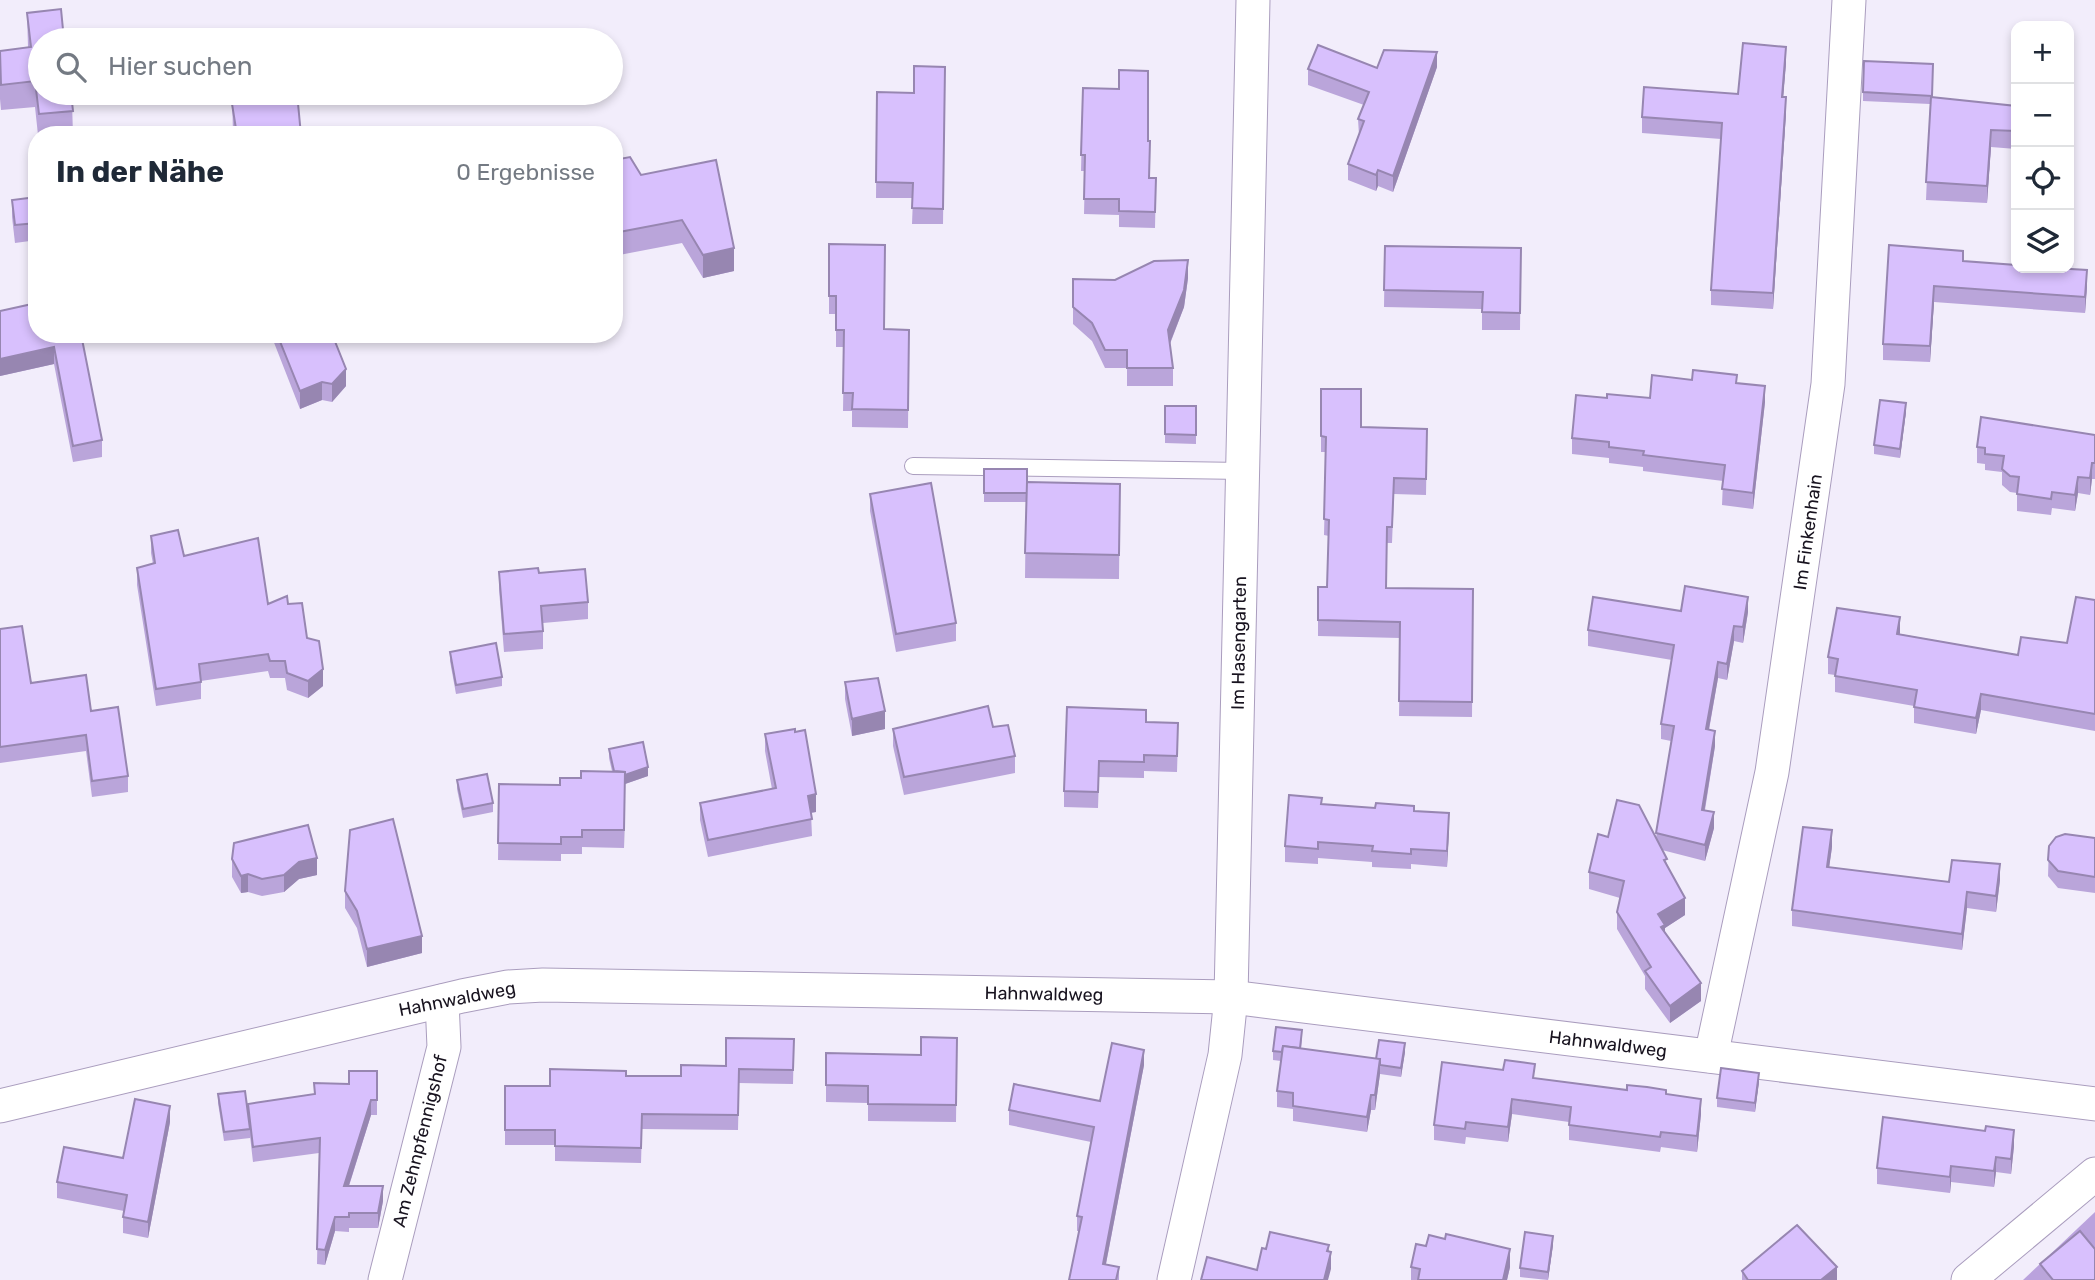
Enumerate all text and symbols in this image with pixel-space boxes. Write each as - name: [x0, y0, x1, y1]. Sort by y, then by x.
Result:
- map controls: [2011, 21, 2074, 273]
- button: +: [2011, 21, 2074, 84]
- search box: [28, 28, 623, 105]
- icon: search: [52, 48, 90, 86]
- text: Hier suchen: [108, 51, 253, 82]
- button: −: [2011, 84, 2074, 147]
- button: locate: [2011, 147, 2074, 210]
- text: In der Nähe: [56, 154, 224, 190]
- text: 0 Ergebnisse: [456, 158, 595, 186]
- button: layers: [2011, 210, 2074, 273]
- street label: Im Finkenhain: [1789, 472, 1827, 592]
- street label: Im Hasengarten: [1227, 576, 1251, 710]
- street label: Hahnwaldweg: [397, 977, 517, 1021]
- street label: Hahnwaldweg: [984, 982, 1104, 1006]
- street label: Hahnwaldweg: [1548, 1026, 1668, 1062]
- street label: Am Zehnpfennigshof: [388, 1053, 452, 1229]

